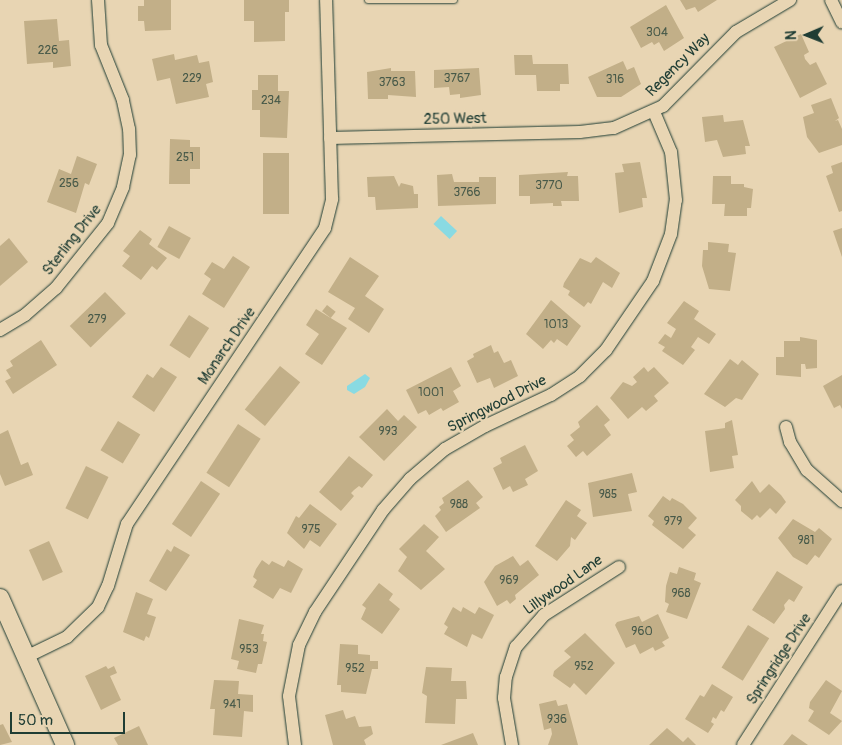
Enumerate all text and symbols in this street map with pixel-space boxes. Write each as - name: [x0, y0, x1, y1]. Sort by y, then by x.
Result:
- north arrow: [782, 10, 832, 60]
- house number: 304: [646, 26, 668, 40]
- street label: Regency Way: [642, 29, 714, 101]
- text: N: [783, 30, 800, 40]
- house number: 226: [38, 44, 58, 58]
- house number: 229: [182, 72, 202, 86]
- house number: 3767: [444, 72, 470, 86]
- house number: 316: [606, 73, 624, 87]
- house number: 3763: [379, 76, 405, 90]
- house number: 234: [261, 94, 281, 108]
- street label: 250 West: [423, 109, 487, 129]
- house number: 251: [176, 151, 194, 165]
- house number: 256: [59, 177, 79, 191]
- house number: 3770: [535, 179, 563, 193]
- house number: 3766: [453, 186, 481, 200]
- street label: Sterling Drive: [39, 201, 105, 279]
- street label: Monarch Drive: [195, 304, 259, 388]
- house number: 279: [87, 313, 107, 327]
- house number: 1013: [544, 318, 568, 332]
- street label: Springwood Drive: [445, 371, 549, 437]
- house number: 1001: [418, 386, 444, 400]
- house number: 993: [378, 425, 398, 439]
- house number: 985: [599, 488, 617, 502]
- house number: 988: [450, 498, 468, 512]
- house number: 979: [664, 515, 682, 529]
- house number: 975: [301, 523, 321, 537]
- house number: 981: [798, 534, 814, 548]
- street label: Lillywood Lane: [520, 551, 606, 619]
- house number: 969: [499, 574, 519, 588]
- house number: 968: [671, 587, 691, 601]
- street label: Springridge Drive: [743, 610, 815, 708]
- house number: 960: [631, 625, 653, 639]
- house number: 953: [239, 643, 259, 657]
- house number: 952: [574, 660, 594, 674]
- house number: 952: [345, 662, 365, 676]
- house number: 941: [223, 698, 241, 712]
- scale bar: [12, 702, 128, 734]
- text: 50 m: [18, 711, 53, 730]
- house number: 936: [547, 713, 567, 727]

